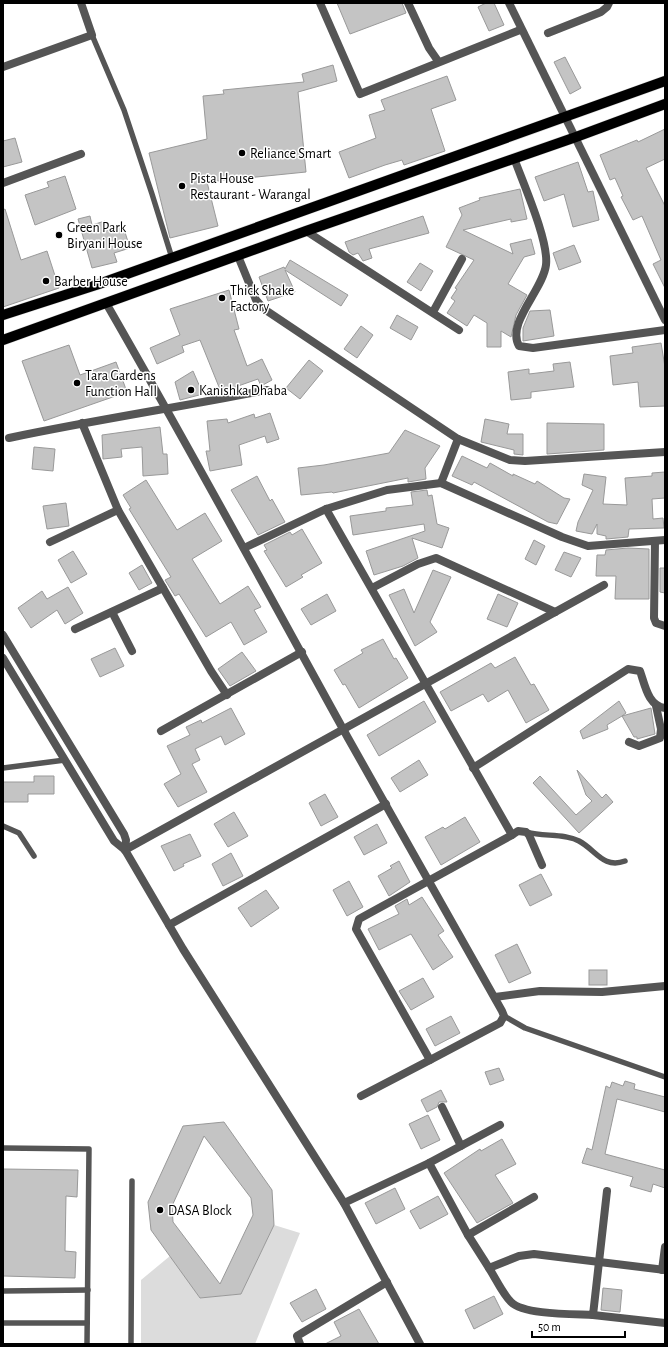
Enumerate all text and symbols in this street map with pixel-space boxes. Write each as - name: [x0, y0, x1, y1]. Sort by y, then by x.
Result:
- place label: Reliance Smart: [250, 147, 332, 161]
- marker: Reliance Smart: [237, 148, 247, 158]
- place label: Pista House Restaurant - Warangal: [190, 172, 311, 202]
- marker: Pista House Restaurant - Warangal: [177, 181, 187, 191]
- place label: Green Park Biryani House: [67, 221, 143, 251]
- marker: Green Park Biryani House: [54, 230, 64, 240]
- place label: Barber House: [54, 275, 128, 289]
- marker: Barber House: [41, 276, 51, 286]
- place label: Thick Shake Factory: [230, 284, 294, 314]
- marker: Thick Shake Factory: [217, 293, 227, 303]
- place label: Tara Gardens Function Hall: [85, 369, 157, 399]
- marker: Tara Gardens Function Hall: [72, 378, 82, 388]
- place label: Kanishka Dhaba: [199, 384, 288, 398]
- marker: Kanishka Dhaba: [186, 385, 196, 395]
- place label: DASA Block: [168, 1204, 232, 1218]
- marker: DASA Block: [155, 1205, 165, 1215]
- scale bar: [532, 1313, 625, 1339]
- text: 50 m: [538, 1321, 561, 1333]

